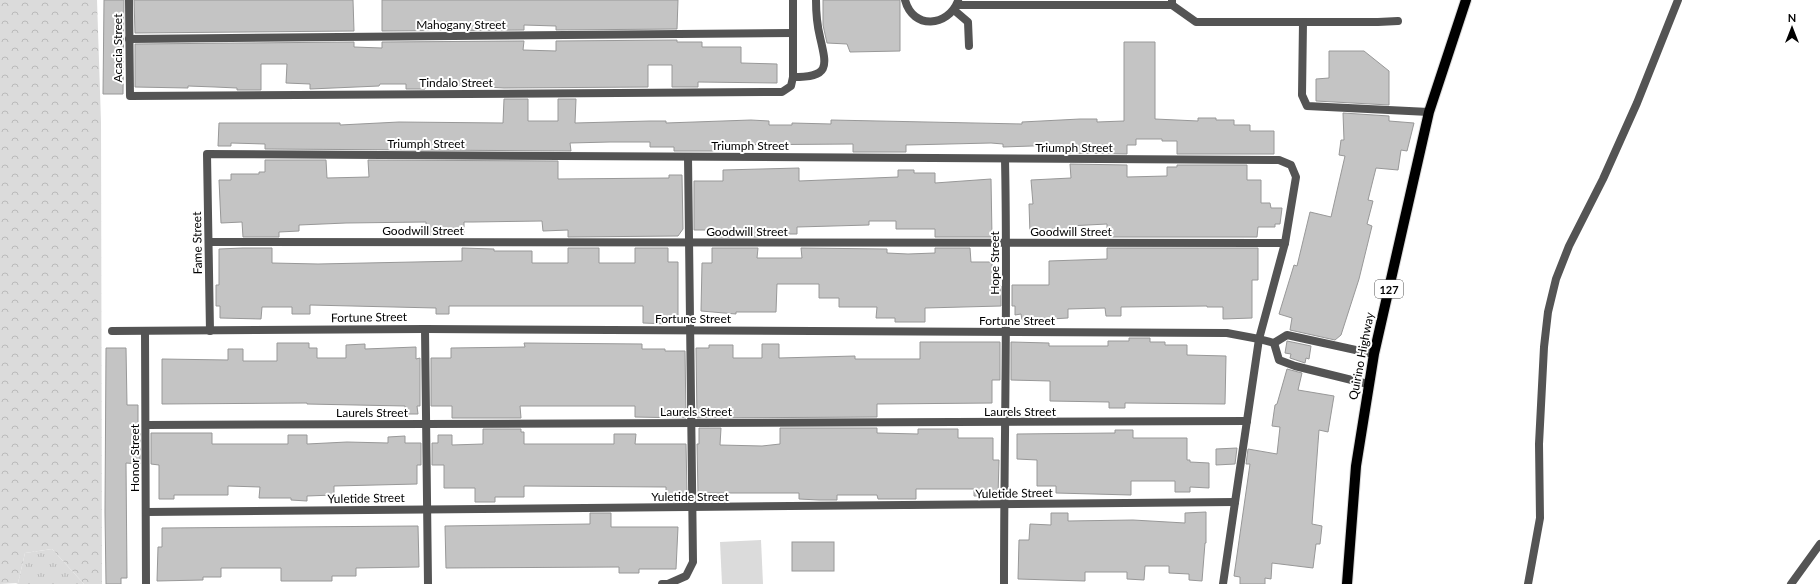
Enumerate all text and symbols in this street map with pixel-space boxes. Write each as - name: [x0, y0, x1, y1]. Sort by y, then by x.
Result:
- north arrow: [1772, 8, 1812, 48]
- text: N: [1788, 11, 1796, 24]
- street label: Acacia Street: [110, 13, 125, 82]
- street label: Mahogany Street: [416, 17, 507, 32]
- street label: Tindalo Street: [419, 75, 493, 90]
- street label: Triumph Street: [387, 136, 466, 151]
- street label: Triumph Street: [711, 138, 790, 153]
- street label: Triumph Street: [1035, 140, 1114, 155]
- street label: Fame Street: [189, 211, 205, 275]
- street label: Goodwill Street: [382, 223, 465, 238]
- street label: Goodwill Street: [706, 224, 789, 239]
- street label: Goodwill Street: [1030, 224, 1113, 239]
- street label: Hope Street: [987, 231, 1002, 295]
- road number: 127: [1375, 280, 1403, 298]
- street label: Fortune Street: [331, 309, 408, 325]
- street label: Quirino Highway: [1345, 310, 1377, 401]
- street label: Fortune Street: [655, 311, 732, 326]
- street label: Fortune Street: [979, 313, 1056, 328]
- street label: Laurels Street: [660, 404, 733, 419]
- street label: Laurels Street: [984, 404, 1057, 419]
- street label: Laurels Street: [336, 405, 409, 420]
- street label: Honor Street: [127, 423, 142, 492]
- street label: Yuletide Street: [975, 485, 1054, 501]
- street label: Yuletide Street: [651, 489, 729, 504]
- street label: Yuletide Street: [327, 490, 406, 506]

